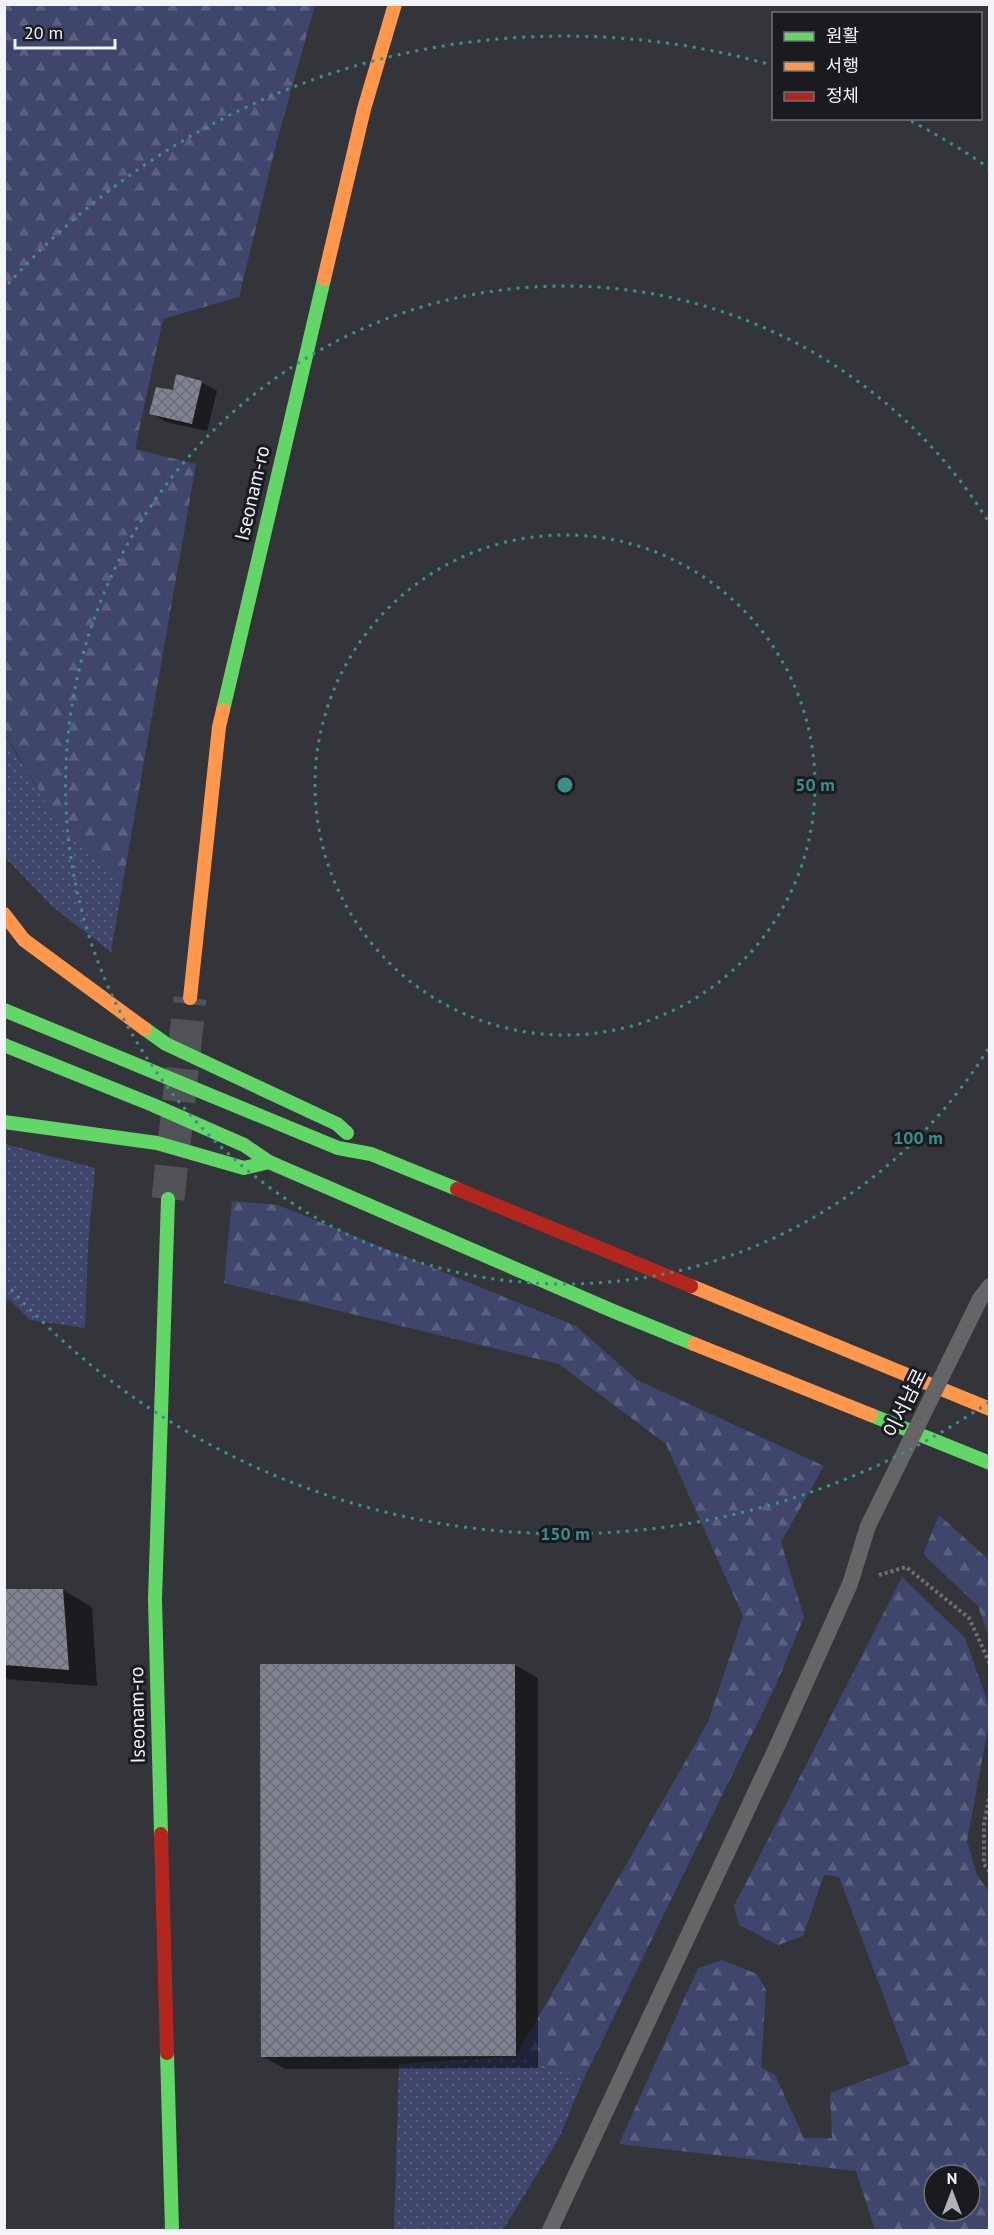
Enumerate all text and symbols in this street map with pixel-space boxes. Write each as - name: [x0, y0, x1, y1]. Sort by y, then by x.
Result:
- scale bar: [15, 12, 116, 50]
- legend: [772, 12, 982, 120]
- text: 20 m: [24, 21, 63, 44]
- text: 원활: [826, 24, 859, 47]
- text: 서행: [826, 54, 859, 77]
- text: 정체: [826, 84, 859, 107]
- street label: Iseonam-ro: [228, 443, 276, 543]
- text: 50 m: [795, 773, 835, 796]
- centre of rings: [555, 775, 575, 795]
- text: 100 m: [893, 1126, 943, 1149]
- street label: 이서남로: [877, 1364, 933, 1442]
- text: 150 m: [540, 1522, 590, 1545]
- street label: Iseonam-ro: [123, 1666, 151, 1764]
- north arrow: [922, 2163, 982, 2223]
- text: N: [947, 2168, 957, 2188]

